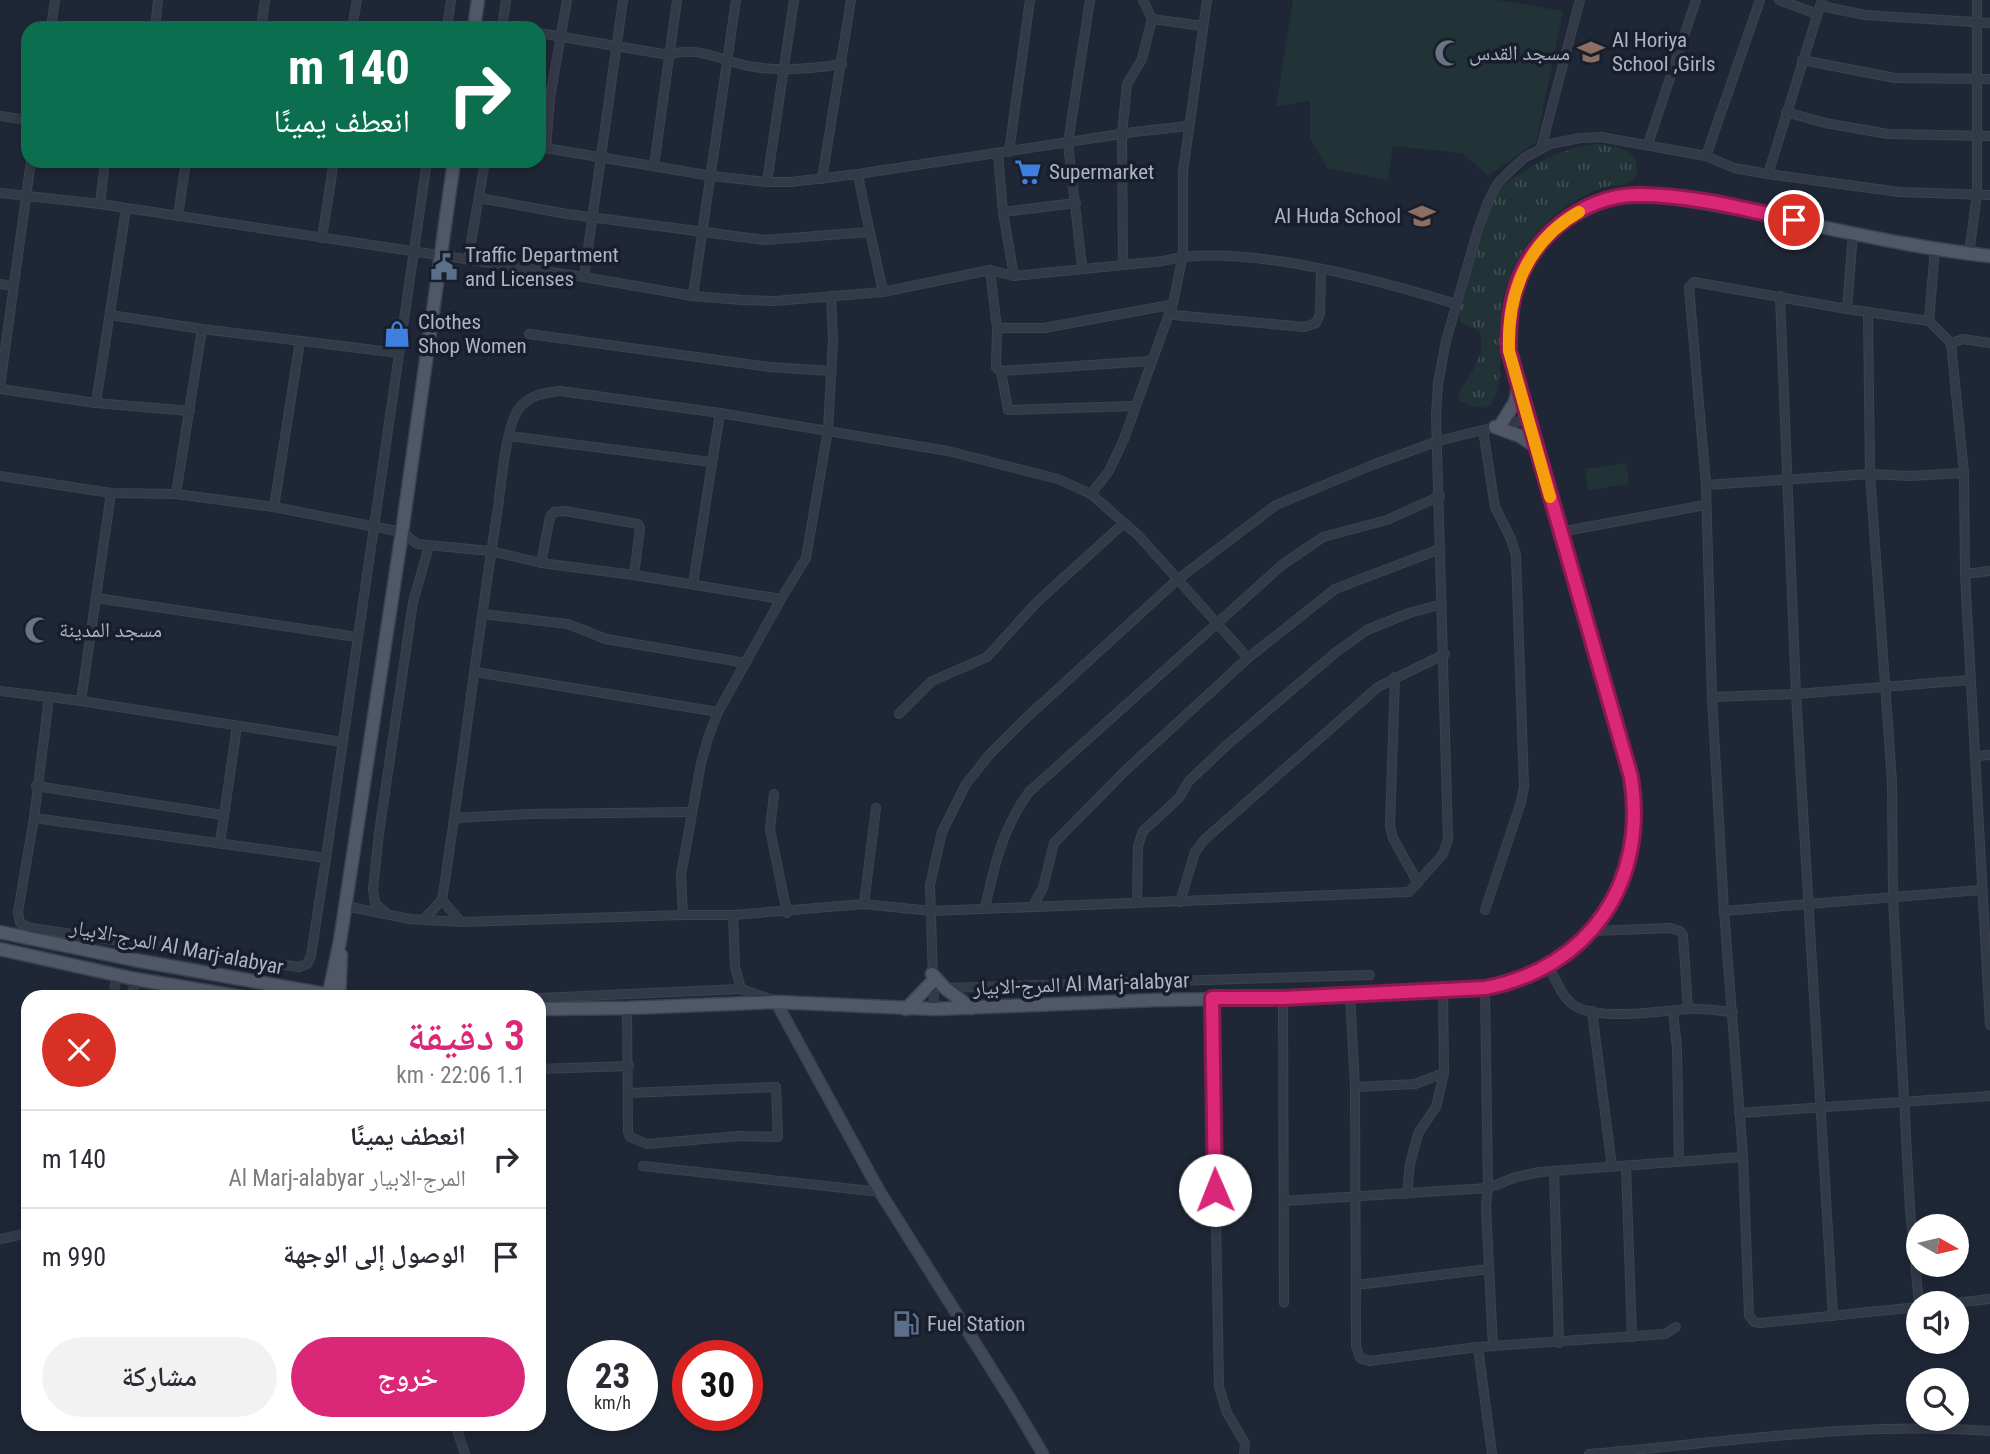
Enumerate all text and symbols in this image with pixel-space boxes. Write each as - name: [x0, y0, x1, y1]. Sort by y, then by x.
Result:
- place label: Al Horiya School ,Girls: [1612, 28, 1716, 76]
- school or university icon: Al Horiya School ,Girls: [1576, 37, 1606, 67]
- mosque icon: مسجد القدس: [1433, 38, 1463, 68]
- text: 140 m: [288, 39, 410, 96]
- place label: مسجد القدس: [1469, 41, 1570, 66]
- icon: right: [434, 49, 525, 140]
- text: انعطف يمينًا: [274, 102, 410, 140]
- supermarket icon: Supermarket: [1013, 157, 1043, 187]
- place label: Supermarket: [1049, 160, 1154, 184]
- pin: [1764, 190, 1824, 250]
- school or university icon: Al Huda School: [1407, 201, 1437, 231]
- icon: arrive: [1775, 201, 1813, 239]
- place label: Al Huda School: [1274, 204, 1401, 228]
- place label: Traffic Department and Licenses: [465, 243, 619, 291]
- public building icon: Traffic Department and Licenses: [429, 252, 459, 282]
- place label: Clothes Shop Women: [418, 310, 527, 358]
- shop icon: Clothes Shop Women: [382, 319, 412, 349]
- mosque icon: مسجد المدينة: [23, 615, 53, 645]
- place label: مسجد المدينة: [59, 618, 162, 642]
- street label: المرج-الابيار Al Marj-alabyar: [67, 914, 286, 980]
- street label: المرج-الابيار Al Marj-alabyar: [971, 968, 1190, 1001]
- text: 3 دقيقة: [407, 1011, 525, 1060]
- button: close: [42, 1013, 116, 1087]
- text: 1.1 km · 22:06: [396, 1062, 525, 1089]
- text: انعطف يمينًا: [350, 1121, 466, 1151]
- icon: right: [487, 1140, 525, 1178]
- text: 140 m: [42, 1144, 106, 1174]
- position arrow: [1178, 1153, 1252, 1227]
- text: المرج-الابيار Al Marj-alabyar: [229, 1165, 466, 1192]
- north arrow: [1906, 1214, 1969, 1278]
- map controls: [1906, 1214, 1969, 1431]
- icon: arrive: [487, 1238, 525, 1276]
- text: الوصول إلى الوجهة: [283, 1239, 466, 1269]
- text: 990 m: [42, 1242, 106, 1272]
- button: sound: [1906, 1291, 1969, 1354]
- fuel station icon: Fuel Station: [891, 1309, 921, 1339]
- place label: Fuel Station: [927, 1312, 1025, 1336]
- button: مشاركة: [42, 1337, 277, 1417]
- button: خروج: [291, 1337, 525, 1417]
- speed limit sign: 30: [672, 1340, 763, 1431]
- text: 23: [595, 1356, 630, 1397]
- button: search: [1906, 1368, 1969, 1431]
- text: km/h: [594, 1392, 631, 1413]

